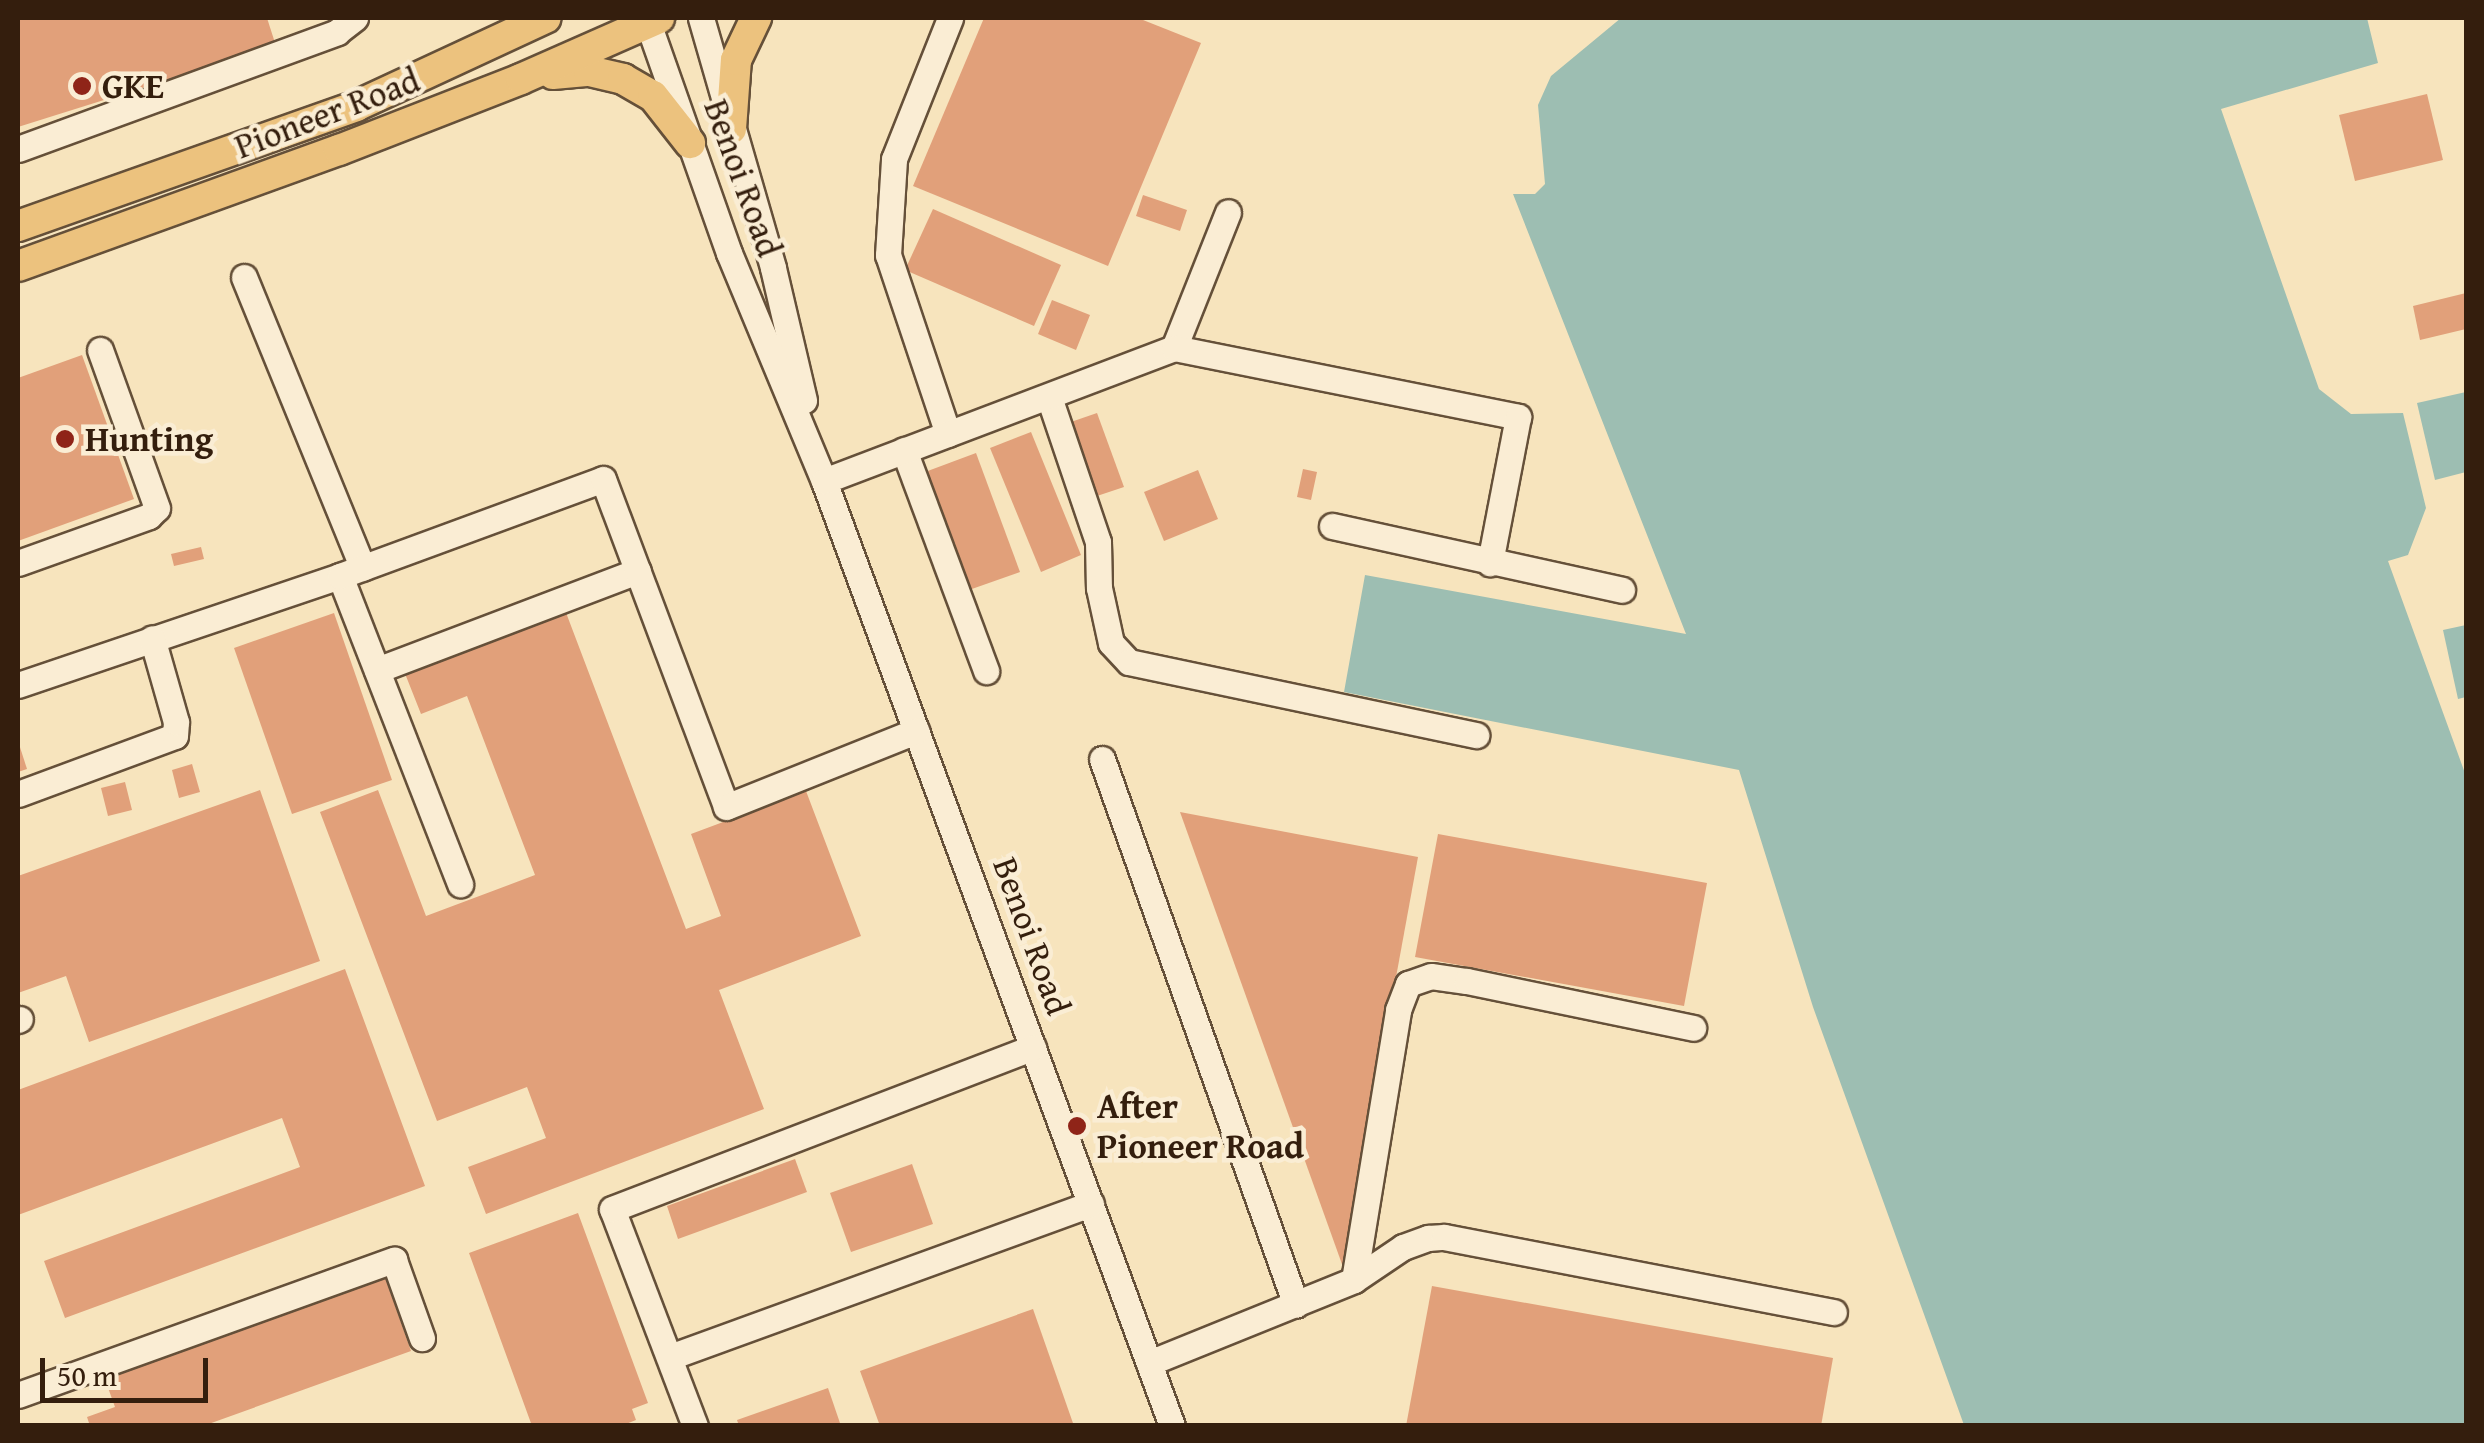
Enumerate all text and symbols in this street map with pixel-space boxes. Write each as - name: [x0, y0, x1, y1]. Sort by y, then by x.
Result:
- street label: Pioneer Road: [229, 59, 425, 167]
- place label: GKE: [102, 65, 164, 107]
- marker: GKE: [71, 75, 93, 97]
- street label: Benoi Road: [695, 94, 791, 262]
- place label: Hunting: [85, 418, 213, 460]
- marker: Hunting: [54, 428, 76, 450]
- street label: Benoi Road: [984, 852, 1080, 1020]
- place label: After Pioneer Road: [1097, 1085, 1304, 1167]
- marker: After Pioneer Road: [1066, 1115, 1088, 1137]
- scale bar: [45, 1338, 212, 1400]
- text: 50 m: [57, 1353, 117, 1397]

